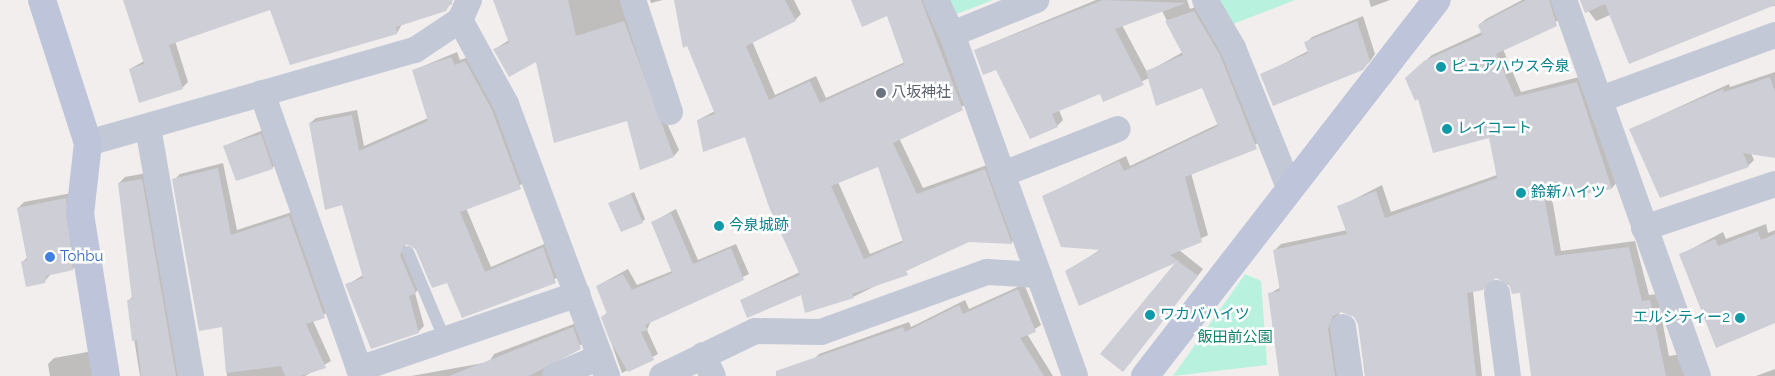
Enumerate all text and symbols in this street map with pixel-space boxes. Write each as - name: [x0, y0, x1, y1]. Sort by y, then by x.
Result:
- place label: ピュアハウス今泉: [1451, 58, 1571, 76]
- marker: ピュアハウス今泉: [1435, 61, 1447, 73]
- place label: 八坂神社: [891, 84, 951, 102]
- marker: 八坂神社: [875, 87, 887, 99]
- place label: レイコート: [1457, 120, 1532, 138]
- marker: レイコート: [1441, 123, 1453, 135]
- place label: 鈴新ハイツ: [1531, 184, 1606, 202]
- marker: 鈴新ハイツ: [1515, 187, 1527, 199]
- place label: 今泉城跡: [729, 217, 789, 235]
- marker: 今泉城跡: [713, 220, 725, 232]
- place label: Tohbu: [60, 248, 103, 266]
- marker: Tohbu: [44, 251, 56, 263]
- place label: ワカバハイツ: [1160, 306, 1250, 324]
- marker: ワカバハイツ: [1144, 309, 1156, 321]
- place label: エルシティー2: [1632, 309, 1730, 327]
- marker: エルシティー2: [1734, 312, 1746, 324]
- park label: 飯田前公園: [1198, 329, 1272, 347]

